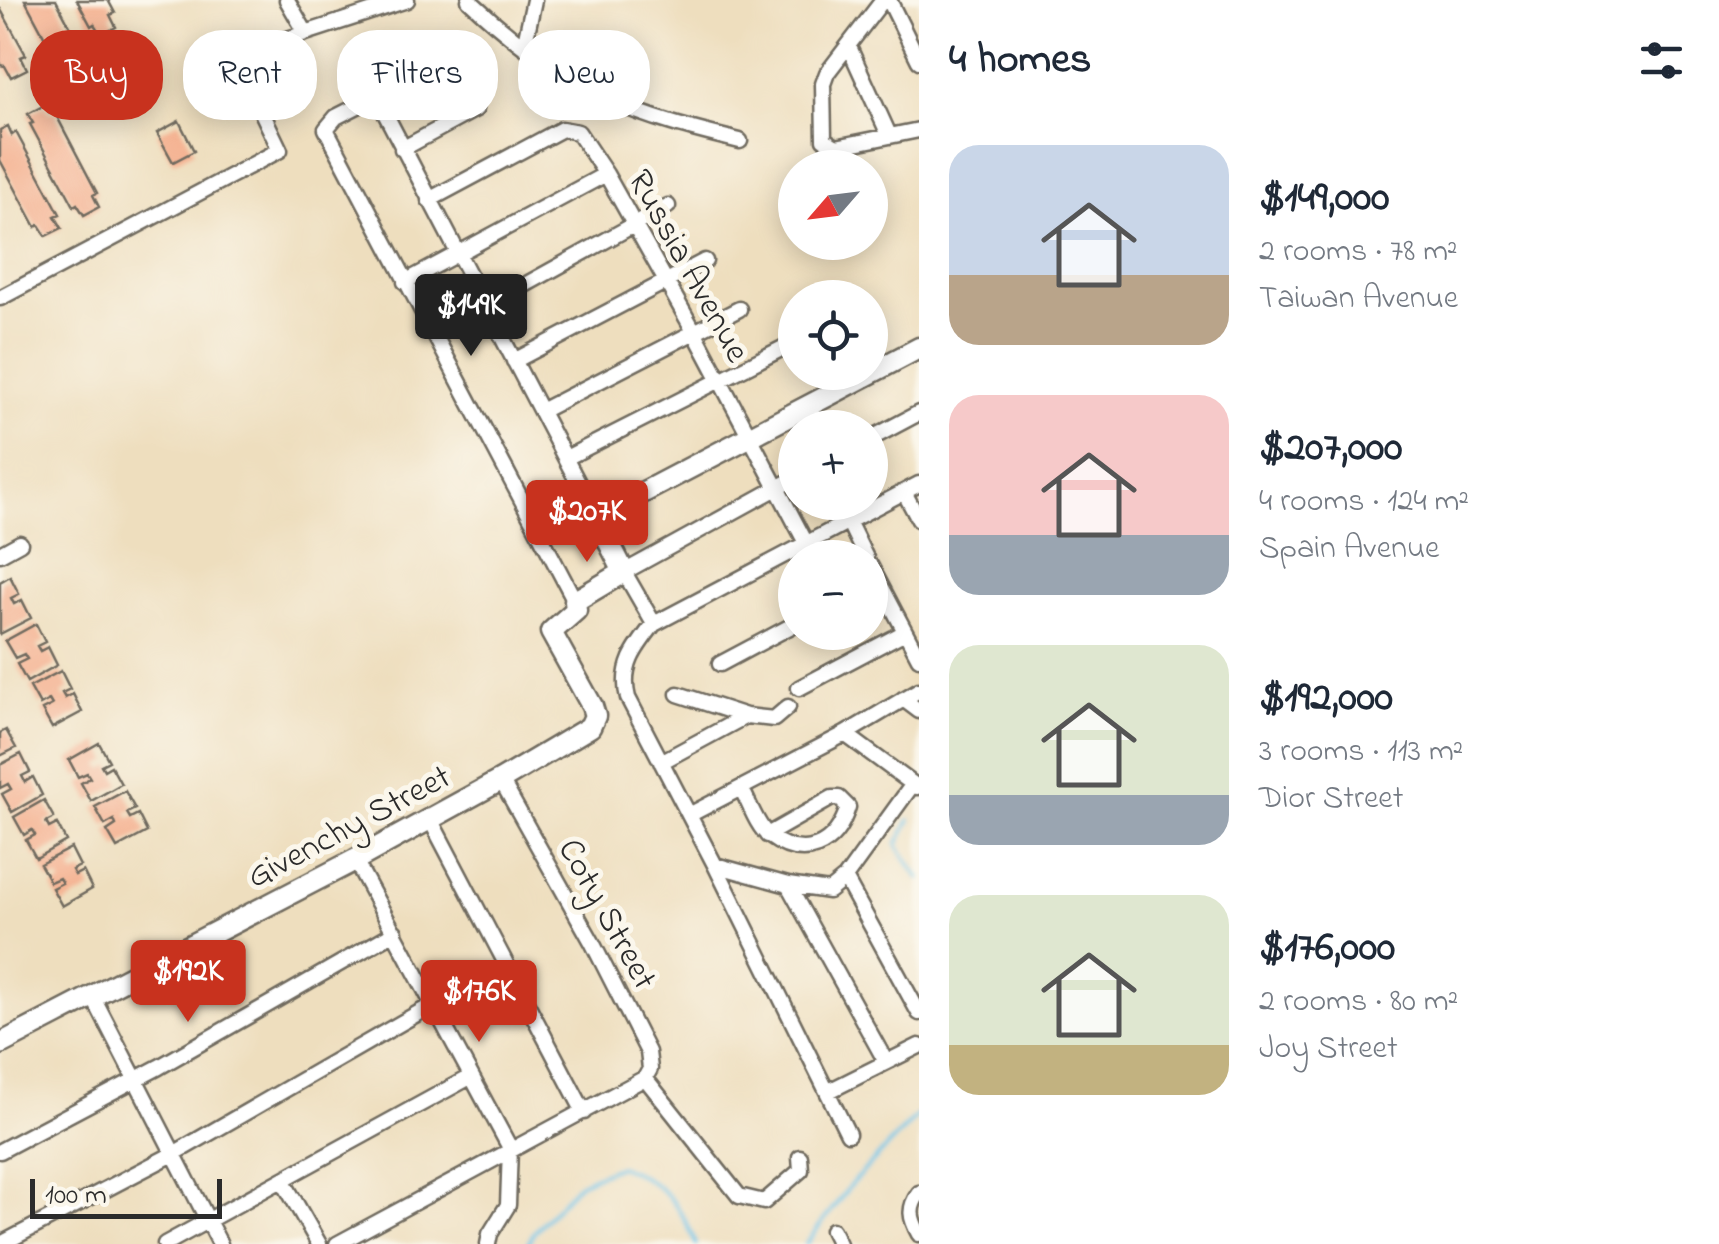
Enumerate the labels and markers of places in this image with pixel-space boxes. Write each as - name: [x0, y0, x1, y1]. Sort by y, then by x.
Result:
- pin: $149K: [401, 274, 541, 359]
- pin: $207K: [517, 480, 657, 565]
- pin: $192K: [118, 940, 258, 1025]
- pin: $176K: [409, 960, 549, 1045]

